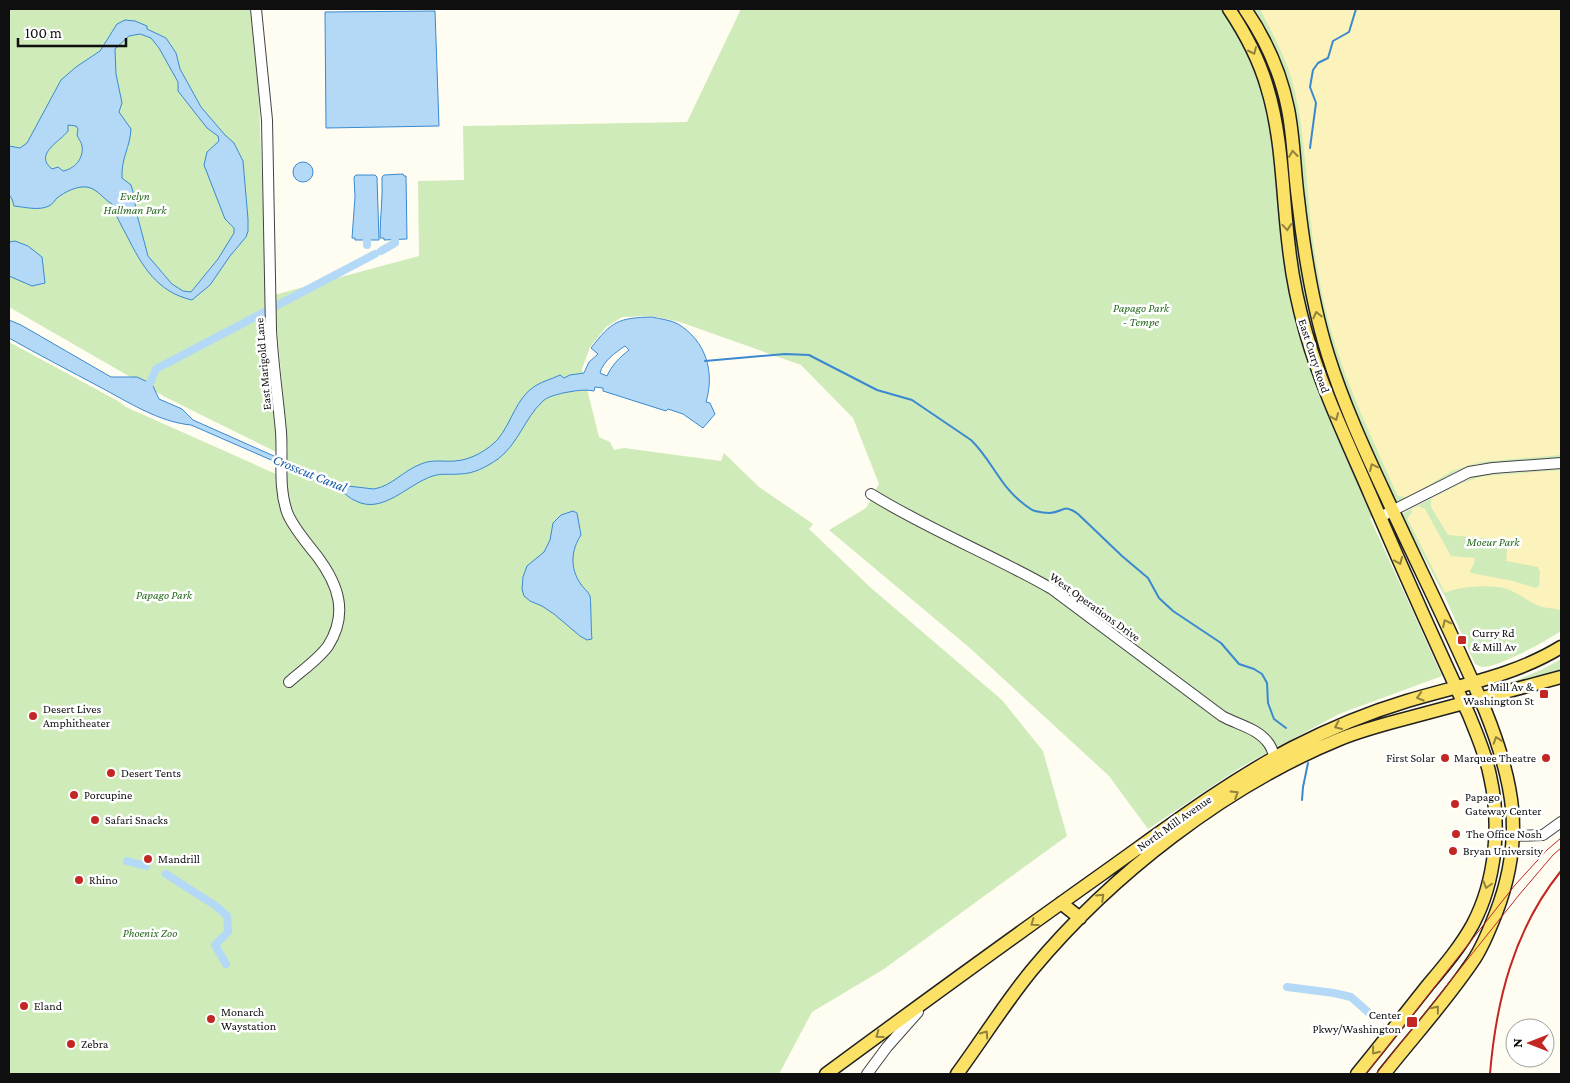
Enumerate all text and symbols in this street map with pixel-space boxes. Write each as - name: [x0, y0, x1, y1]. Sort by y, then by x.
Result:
- scale bar: [18, 15, 125, 47]
- text: 100 m: [25, 25, 62, 41]
- one-way arrow: [1246, 46, 1257, 55]
- one-way arrow: [1288, 150, 1299, 158]
- park label: Evelyn Hallman Park: [104, 189, 167, 217]
- one-way arrow: [1281, 223, 1292, 231]
- park label: Papago Park - Tempe: [1113, 301, 1170, 329]
- one-way arrow: [1312, 310, 1323, 319]
- street label: East Marigold Lane: [252, 317, 274, 411]
- street label: East Curry Road: [1295, 317, 1333, 395]
- one-way arrow: [1329, 412, 1340, 421]
- water label: Crosscut Canal: [271, 451, 350, 495]
- one-way arrow: [1368, 463, 1379, 472]
- park label: Moeur Park: [1466, 535, 1520, 549]
- one-way arrow: [1393, 556, 1404, 565]
- street label: West Operations Drive: [1047, 569, 1143, 645]
- park label: Papago Park: [136, 588, 193, 602]
- one-way arrow: [1441, 619, 1452, 628]
- place label: Curry Rd & Mill Av: [1472, 626, 1517, 654]
- marker: Curry Rd & Mill Av: [1456, 634, 1468, 646]
- place label: Mill Av & Washington St: [1463, 680, 1535, 708]
- marker: Mill Av & Washington St: [1538, 688, 1550, 700]
- one-way arrow: [1416, 692, 1424, 702]
- place label: Desert Lives Amphitheater: [43, 702, 111, 730]
- marker: Desert Lives Amphitheater: [27, 710, 39, 722]
- one-way arrow: [1334, 719, 1343, 730]
- one-way arrow: [1493, 737, 1503, 745]
- place label: First Solar: [1386, 751, 1436, 765]
- place label: Marquee Theatre: [1454, 751, 1536, 765]
- marker: First Solar: [1439, 752, 1451, 764]
- marker: Marquee Theatre: [1540, 752, 1552, 764]
- place label: Desert Tents: [121, 766, 181, 780]
- marker: Desert Tents: [105, 767, 117, 779]
- place label: Porcupine: [84, 788, 132, 802]
- marker: Porcupine: [68, 789, 80, 801]
- place label: Papago Gateway Center: [1465, 790, 1542, 818]
- one-way arrow: [1229, 791, 1239, 800]
- street label: North Mill Avenue: [1134, 792, 1214, 854]
- marker: Papago Gateway Center: [1449, 798, 1461, 810]
- place label: Safari Snacks: [105, 813, 168, 827]
- marker: Safari Snacks: [89, 814, 101, 826]
- place label: The Office Nosh: [1466, 827, 1542, 841]
- marker: The Office Nosh: [1450, 828, 1462, 840]
- place label: Bryan University: [1463, 844, 1544, 858]
- marker: Bryan University: [1447, 845, 1459, 857]
- place label: Mandrill: [158, 852, 200, 866]
- marker: Mandrill: [142, 853, 154, 865]
- place label: Rhino: [89, 873, 118, 887]
- marker: Rhino: [73, 874, 85, 886]
- one-way arrow: [1483, 880, 1493, 888]
- one-way arrow: [1095, 894, 1104, 903]
- one-way arrow: [1030, 917, 1040, 926]
- park label: Phoenix Zoo: [123, 926, 177, 940]
- place label: Eland: [34, 999, 63, 1013]
- marker: Eland: [18, 1000, 30, 1012]
- place label: Monarch Waystation: [221, 1005, 277, 1033]
- one-way arrow: [1430, 1006, 1438, 1015]
- place label: Center Pkwy/Washington: [1313, 1008, 1402, 1036]
- marker: Monarch Waystation: [205, 1013, 217, 1025]
- marker: Center Pkwy/Washington: [1405, 1015, 1419, 1029]
- north arrow: [1505, 1018, 1555, 1068]
- one-way arrow: [876, 1030, 885, 1038]
- one-way arrow: [979, 1031, 988, 1040]
- place label: Zebra: [81, 1037, 109, 1051]
- marker: Zebra: [65, 1038, 77, 1050]
- text: N: [1509, 1038, 1525, 1048]
- one-way arrow: [1373, 1045, 1381, 1054]

